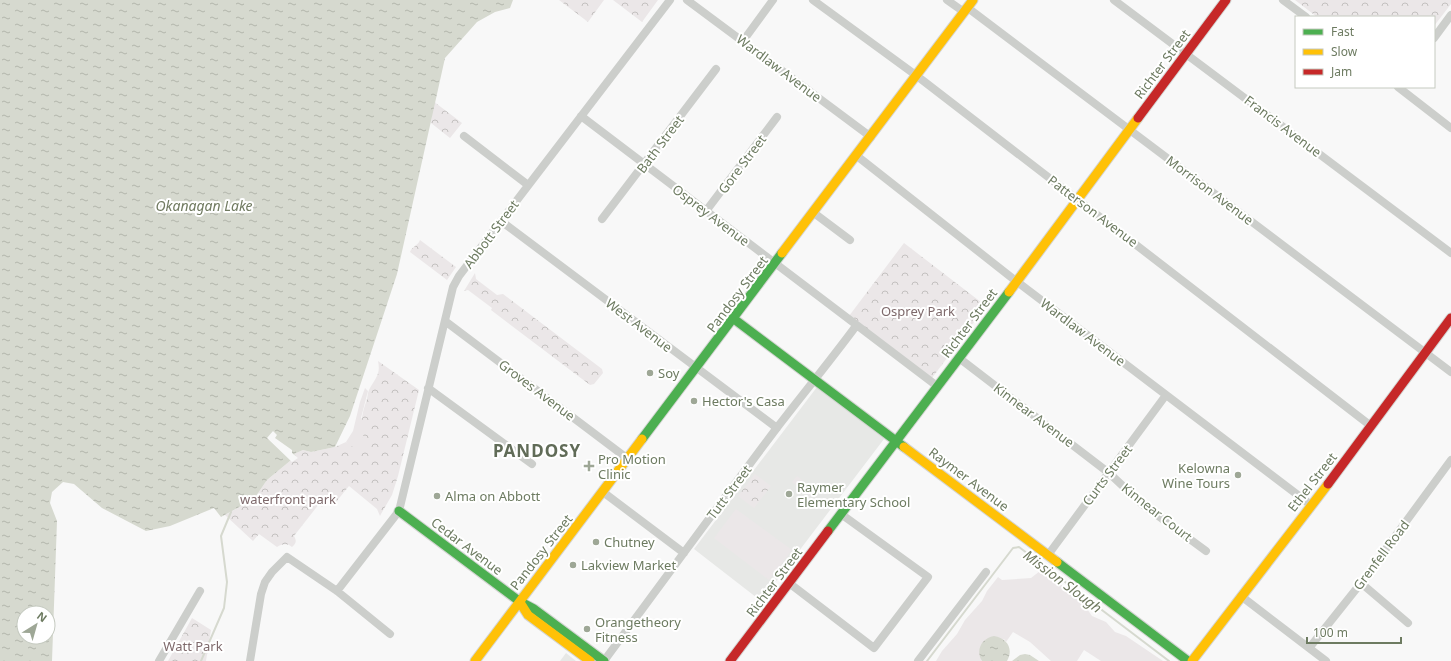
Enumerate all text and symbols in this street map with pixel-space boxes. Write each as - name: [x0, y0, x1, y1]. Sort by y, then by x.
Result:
- legend: [1295, 16, 1435, 88]
- text: Fast: [1331, 23, 1355, 40]
- street label: Richter Street: [1130, 25, 1194, 102]
- street label: Wardlaw Avenue: [733, 30, 825, 106]
- text: Slow: [1331, 43, 1358, 60]
- text: Jam: [1330, 63, 1352, 80]
- street label: Francis Avenue: [1241, 91, 1325, 161]
- street label: Bath Street: [632, 111, 688, 177]
- street label: Gore Street: [714, 131, 770, 197]
- street label: Morrison Avenue: [1163, 151, 1257, 229]
- street label: Patterson Avenue: [1044, 171, 1142, 251]
- street label: Osprey Avenue: [669, 180, 753, 250]
- water label: Okanagan Lake: [155, 196, 253, 215]
- street label: Abbott Street: [459, 196, 523, 272]
- street label: Pandosy Street: [702, 252, 772, 336]
- street label: Richter Street: [937, 284, 1001, 361]
- street label: West Avenue: [602, 294, 676, 356]
- street label: Wardlaw Avenue: [1037, 294, 1129, 370]
- park label: Osprey Park: [881, 302, 955, 320]
- street label: Groves Avenue: [495, 355, 579, 425]
- place label: Soy: [658, 364, 680, 382]
- marker: Soy: [645, 368, 655, 378]
- street label: Kinnear Avenue: [990, 379, 1078, 451]
- place label: Hector's Casa: [702, 392, 785, 410]
- marker: Hector's Casa: [689, 396, 699, 406]
- district label: PANDOSY: [493, 439, 581, 462]
- street label: Curts Street: [1078, 441, 1136, 509]
- street label: Raymer Avenue: [925, 443, 1013, 515]
- street label: Ethel Street: [1283, 449, 1341, 515]
- place label: Pro Motion Clinic: [598, 450, 666, 483]
- place label: Kelowna Wine Tours: [1162, 459, 1230, 492]
- marker: Pro Motion Clinic: [583, 460, 595, 472]
- street label: Tutt Street: [703, 461, 756, 523]
- marker: Kelowna Wine Tours: [1233, 470, 1243, 480]
- place label: Raymer Elementary School: [797, 478, 910, 511]
- street label: Kinnear Court: [1118, 479, 1196, 545]
- place label: Alma on Abbott: [445, 487, 541, 505]
- marker: Raymer Elementary School: [784, 489, 794, 499]
- park label: waterfront park: [240, 490, 336, 508]
- marker: Alma on Abbott: [432, 491, 442, 501]
- street label: Pandosy Street: [506, 510, 576, 594]
- street label: Cedar Avenue: [428, 513, 506, 579]
- street label: Grenfell Road: [1349, 516, 1413, 594]
- place label: Chutney: [604, 533, 655, 551]
- marker: Chutney: [591, 537, 601, 547]
- street label: Richter Street: [742, 543, 806, 620]
- water label: Mission Slough: [1020, 545, 1106, 617]
- place label: Lakview Market: [581, 556, 676, 574]
- marker: Lakview Market: [568, 560, 578, 570]
- north arrow: [16, 605, 56, 645]
- text: N: [34, 608, 50, 625]
- place label: Orangetheory Fitness: [595, 613, 681, 646]
- scale bar: [1307, 619, 1401, 645]
- marker: Orangetheory Fitness: [582, 624, 592, 634]
- text: 100 m: [1313, 624, 1348, 641]
- park label: Watt Park: [163, 637, 223, 655]

